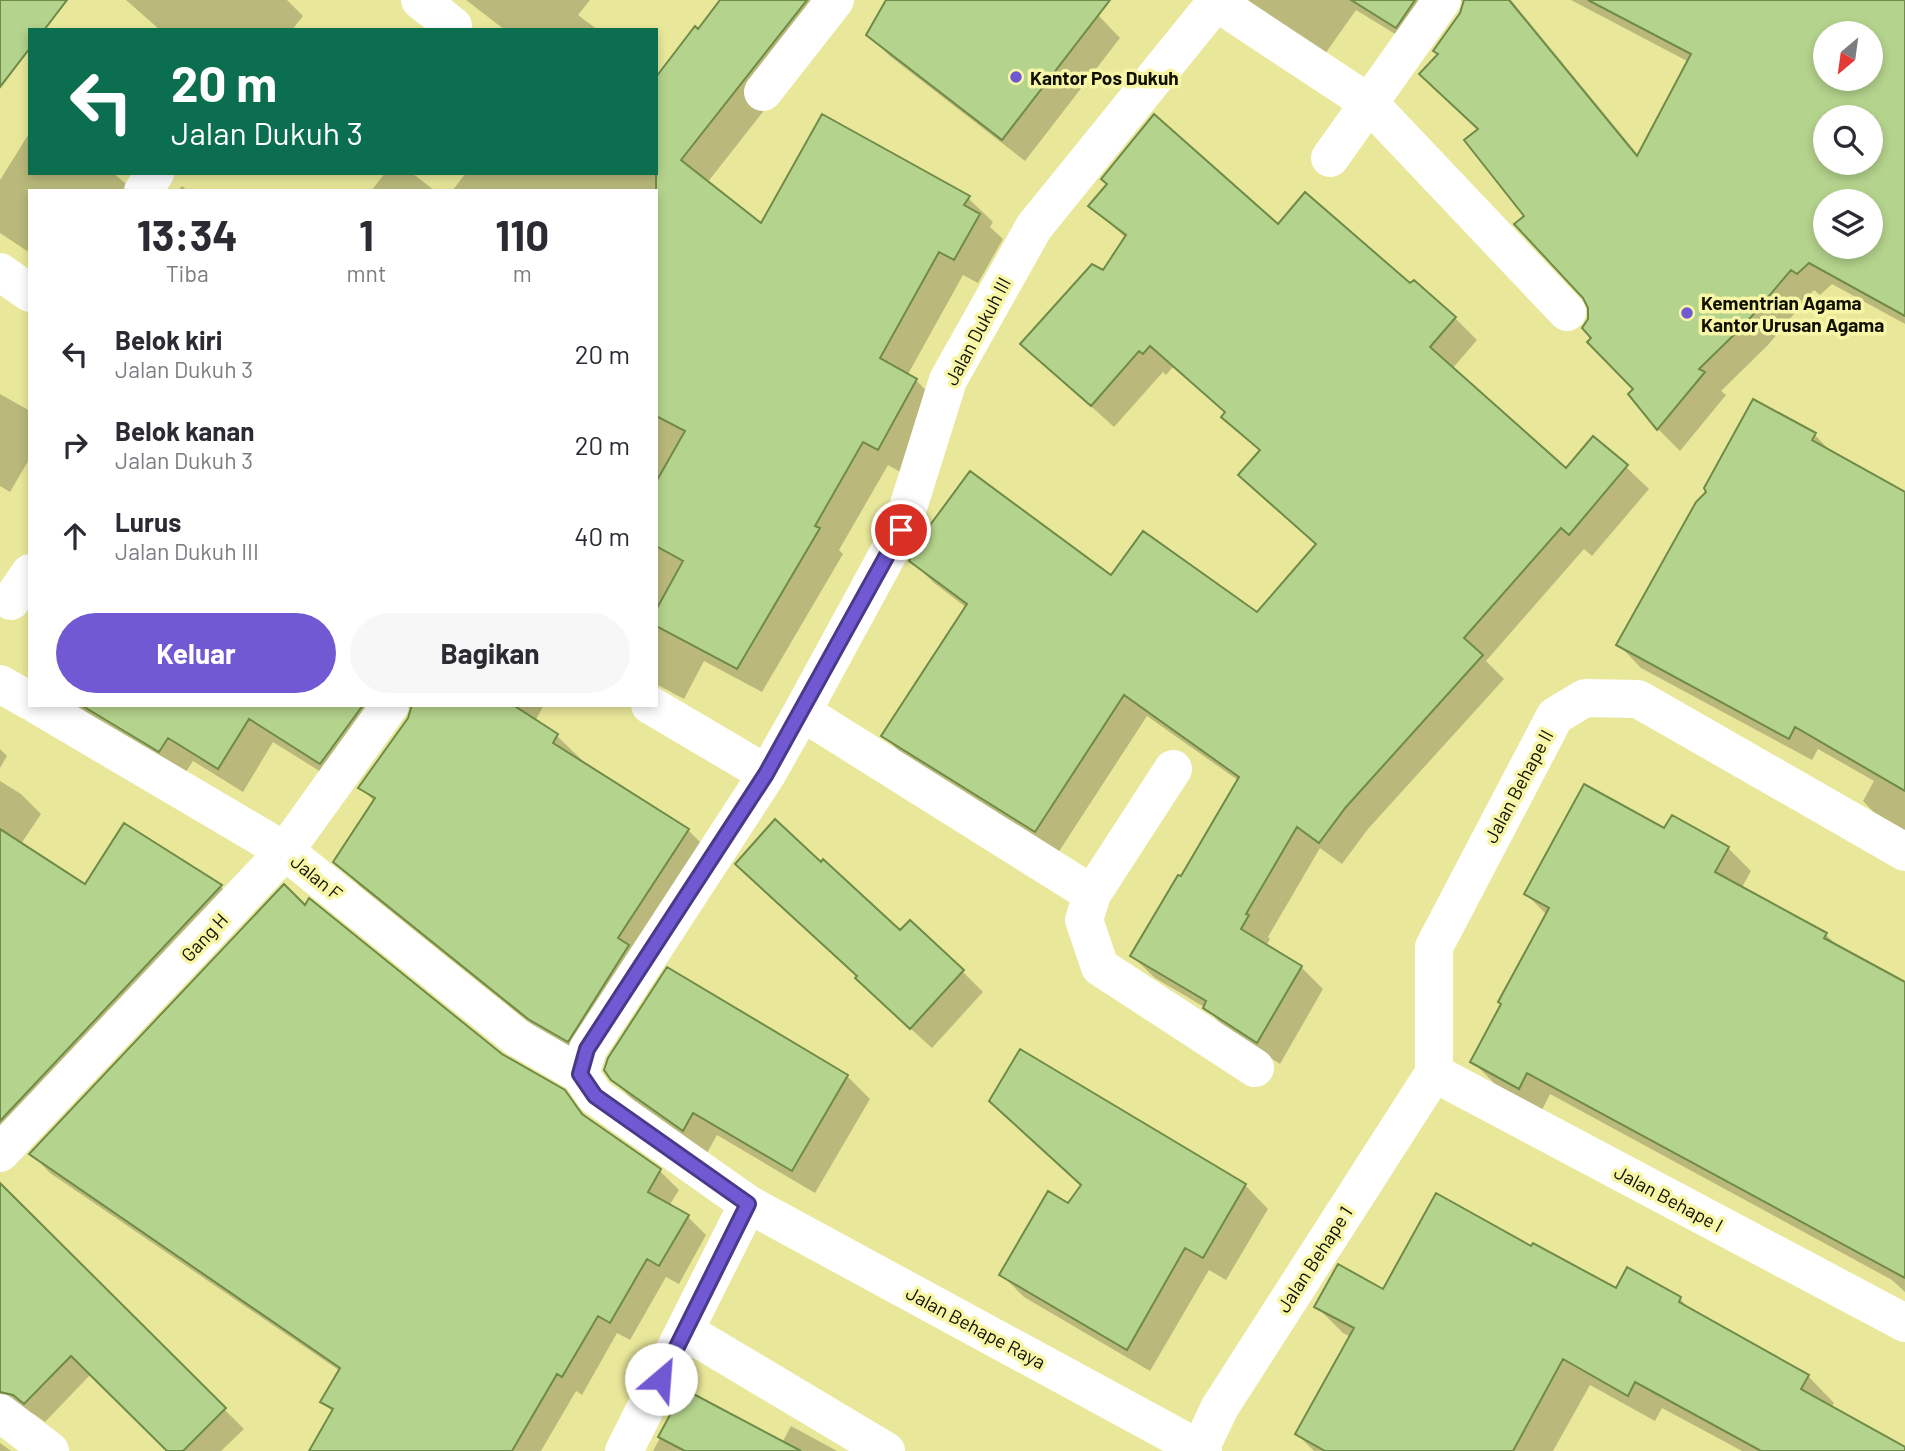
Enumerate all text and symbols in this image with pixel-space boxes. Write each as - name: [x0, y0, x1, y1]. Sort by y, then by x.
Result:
- north arrow: [1813, 21, 1883, 91]
- map controls: [1813, 21, 1883, 259]
- text: 20 m: [171, 53, 277, 112]
- icon: left: [56, 56, 147, 147]
- place label: Kantor Pos Dukuh: [1030, 66, 1179, 89]
- marker: Kantor Pos Dukuh: [1008, 69, 1024, 85]
- button: search: [1813, 105, 1883, 175]
- text: Jalan Dukuh 3: [171, 113, 363, 151]
- button: layers: [1813, 189, 1883, 259]
- text: 13:34: [137, 209, 238, 259]
- text: 1: [359, 209, 374, 259]
- text: 110: [495, 209, 549, 259]
- text: Tiba: [166, 259, 209, 287]
- text: mnt: [347, 259, 386, 287]
- text: m: [513, 259, 532, 287]
- street label: Jalan Dukuh III: [939, 273, 1015, 389]
- place label: Kementrian Agama Kantor Urusan Agama: [1701, 291, 1884, 336]
- marker: Kementrian Agama Kantor Urusan Agama: [1679, 305, 1695, 321]
- text: Belok kiri: [115, 324, 222, 355]
- icon: left: [56, 335, 94, 373]
- text: 20 m: [575, 338, 630, 369]
- text: Jalan Dukuh 3: [115, 355, 253, 383]
- text: Belok kanan: [115, 415, 254, 446]
- icon: right: [56, 426, 94, 464]
- text: 20 m: [575, 429, 630, 460]
- text: Jalan Dukuh 3: [115, 446, 253, 474]
- pin: [871, 500, 931, 560]
- text: Lurus: [115, 506, 181, 537]
- icon: arrive: [882, 511, 920, 549]
- icon: ahead: [56, 517, 94, 555]
- text: 40 m: [574, 520, 630, 551]
- text: Jalan Dukuh III: [115, 537, 259, 565]
- button: Keluar: [56, 613, 336, 693]
- button: Bagikan: [350, 613, 630, 693]
- street label: Jalan Behape II: [1479, 725, 1557, 847]
- street label: Jalan F: [287, 849, 348, 905]
- street label: Gang H: [176, 908, 232, 966]
- street label: Jalan Behape I: [1611, 1160, 1727, 1236]
- street label: Jalan Behape 1: [1271, 1202, 1357, 1316]
- street label: Jalan Behape Raya: [902, 1281, 1050, 1373]
- position arrow: [624, 1342, 698, 1416]

